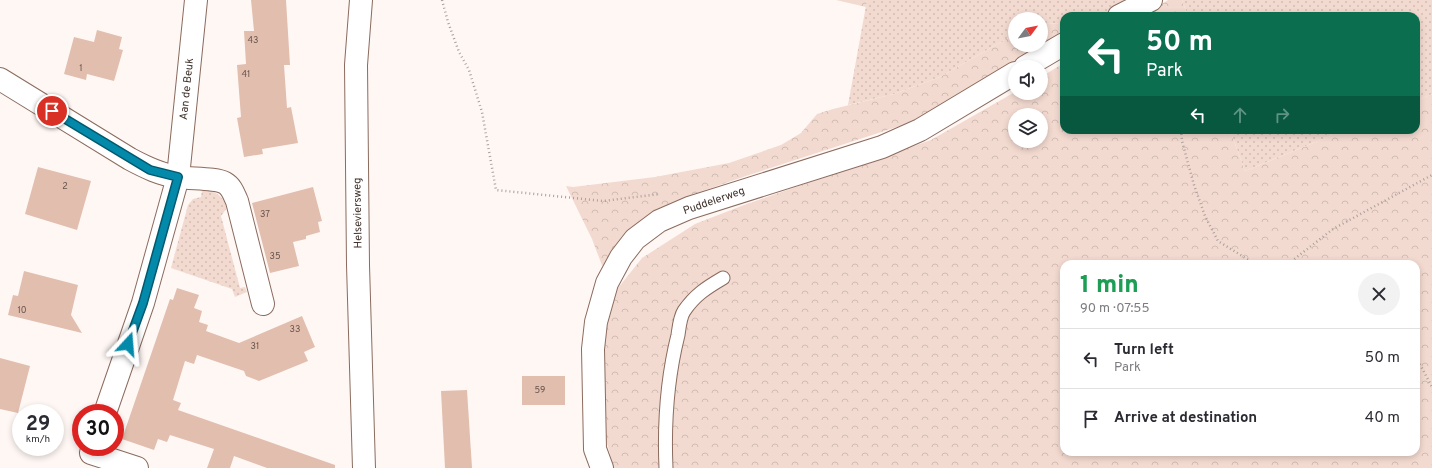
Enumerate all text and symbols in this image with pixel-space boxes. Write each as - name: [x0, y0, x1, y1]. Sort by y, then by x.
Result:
- north arrow: [1008, 12, 1048, 52]
- map controls: [1008, 12, 1048, 148]
- text: 50 m: [1146, 25, 1213, 61]
- icon: left: [1080, 28, 1132, 80]
- house number: 43: [247, 35, 259, 46]
- street label: Aan de Beuk: [177, 57, 197, 121]
- button: sound: [1008, 60, 1048, 100]
- text: Park: [1146, 60, 1183, 83]
- house number: 1: [79, 63, 83, 74]
- house number: 41: [242, 69, 250, 80]
- pin: [35, 94, 69, 128]
- icon: arrive: [41, 100, 63, 122]
- icon: left: [1187, 104, 1209, 126]
- icon: ahead: [1229, 104, 1251, 126]
- icon: right: [1271, 104, 1293, 126]
- button: layers: [1008, 108, 1048, 148]
- street label: Helseviersweg: [350, 177, 366, 249]
- house number: 2: [62, 181, 68, 192]
- street label: Puddelerweg: [681, 184, 747, 218]
- house number: 37: [260, 209, 270, 220]
- house number: 35: [269, 251, 281, 262]
- text: 1 min: [1080, 271, 1139, 301]
- button: close: [1358, 273, 1400, 315]
- text: 90 m · 07:55: [1080, 301, 1149, 317]
- house number: 10: [17, 305, 27, 316]
- position arrow: [107, 323, 149, 365]
- house number: 33: [290, 324, 300, 335]
- house number: 31: [251, 341, 259, 352]
- text: Turn left: [1114, 341, 1174, 360]
- icon: left: [1080, 348, 1102, 370]
- text: 50 m: [1365, 349, 1400, 368]
- text: Park: [1114, 360, 1141, 376]
- house number: 59: [535, 385, 545, 396]
- speed limit sign: 30: [72, 404, 124, 456]
- icon: arrive: [1080, 408, 1102, 430]
- text: Arrive at destination: [1114, 409, 1257, 428]
- text: 40 m: [1365, 409, 1400, 428]
- text: 29: [26, 412, 50, 438]
- text: km/h: [26, 433, 50, 446]

